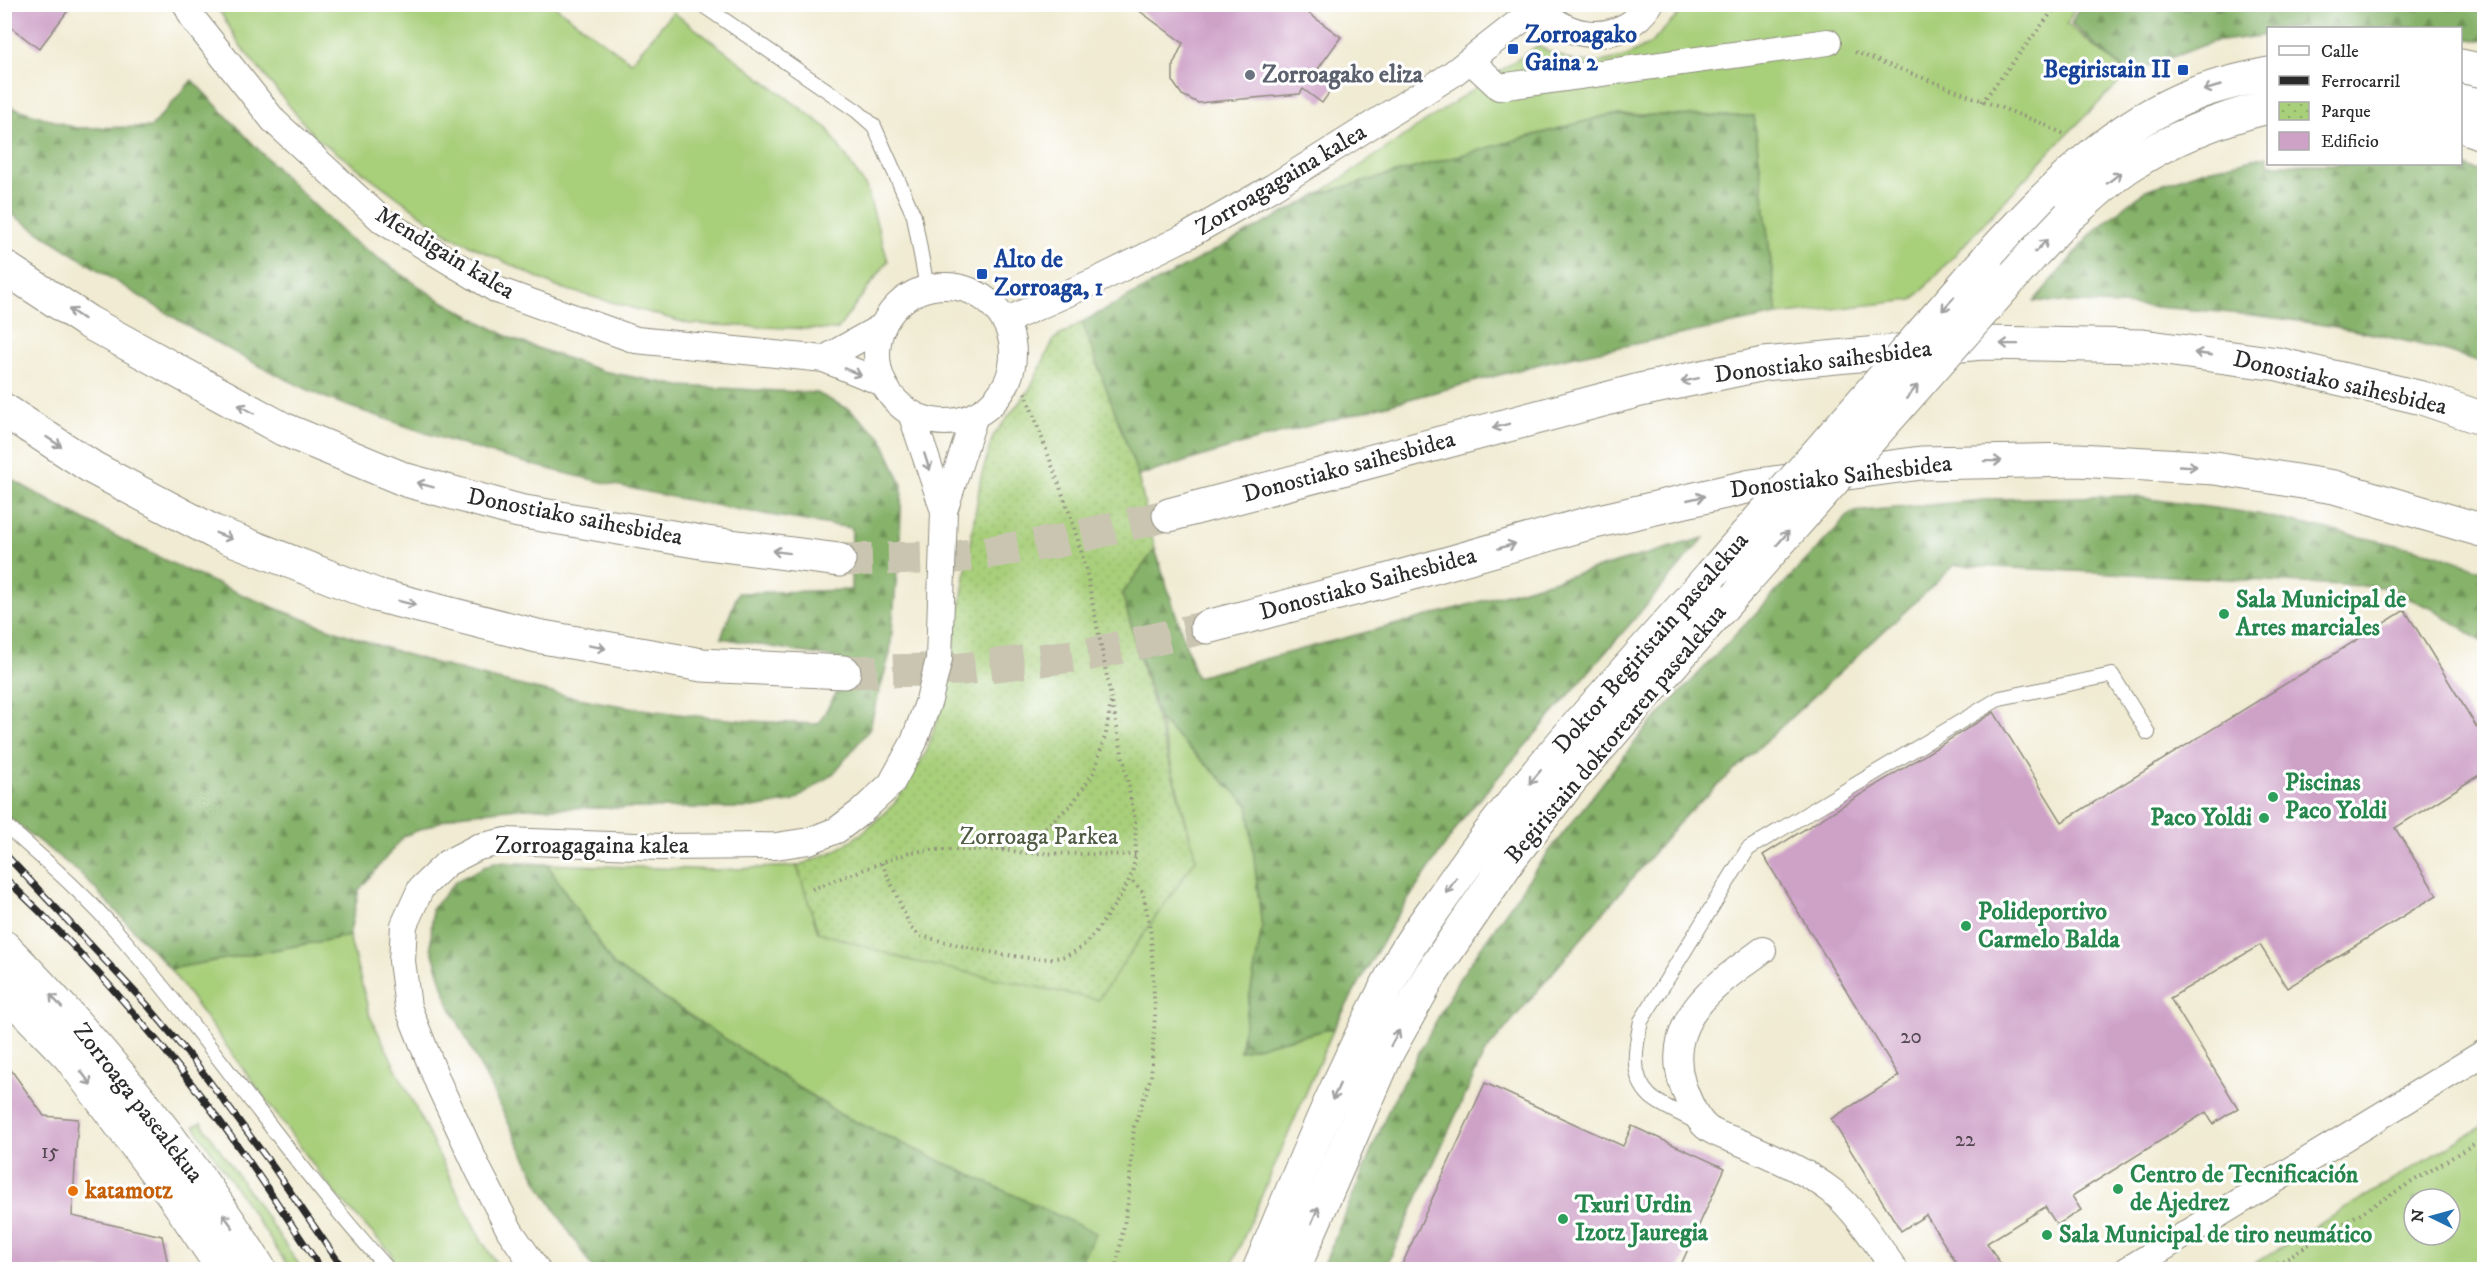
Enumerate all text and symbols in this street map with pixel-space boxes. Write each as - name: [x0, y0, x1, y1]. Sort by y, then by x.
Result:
- place label: Zorroagako Gaina 2: [1525, 20, 1637, 78]
- legend: [2267, 27, 2462, 165]
- text: Calle: [2321, 41, 2359, 63]
- marker: Zorroagako Gaina 2: [1506, 42, 1520, 56]
- place label: Begiristain II: [2043, 55, 2171, 85]
- place label: Zorroagako eliza: [1262, 60, 1424, 90]
- marker: Begiristain II: [2176, 63, 2190, 77]
- marker: Zorroagako eliza: [1243, 68, 1257, 82]
- text: Ferrocarril: [2321, 71, 2401, 93]
- one-way arrow: [2203, 83, 2222, 94]
- text: Parque: [2321, 101, 2371, 123]
- street label: Zorroagagaina kalea: [1190, 117, 1373, 243]
- text: Edificio: [2321, 131, 2379, 153]
- one-way arrow: [2105, 171, 2121, 184]
- street label: Mendigain kalea: [370, 200, 521, 307]
- one-way arrow: [2034, 239, 2048, 254]
- place label: Alto de Zorroaga, 1: [993, 245, 1103, 303]
- marker: Alto de Zorroaga, 1: [975, 267, 989, 281]
- one-way arrow: [1941, 296, 1955, 311]
- one-way arrow: [68, 308, 84, 320]
- street label: Donostiako saihesbidea: [1713, 334, 1934, 390]
- one-way arrow: [1999, 338, 2019, 350]
- street label: Donostiako saihesbidea: [2230, 344, 2451, 422]
- one-way arrow: [2194, 348, 2214, 359]
- one-way arrow: [844, 367, 862, 378]
- one-way arrow: [1681, 375, 1701, 386]
- one-way arrow: [1905, 385, 1919, 400]
- one-way arrow: [238, 403, 255, 415]
- one-way arrow: [1492, 421, 1511, 433]
- street label: Donostiako saihesbidea: [1240, 424, 1459, 510]
- one-way arrow: [45, 436, 61, 448]
- street label: Donostiako Saihesbidea: [1728, 448, 1954, 505]
- one-way arrow: [923, 452, 934, 471]
- one-way arrow: [1982, 456, 2002, 467]
- one-way arrow: [2177, 461, 2197, 472]
- one-way arrow: [416, 479, 435, 490]
- street label: Donostiako saihesbidea: [465, 481, 686, 553]
- one-way arrow: [1686, 492, 1705, 504]
- street label: Doktor Begiristain pasealekua: [1547, 526, 1756, 760]
- one-way arrow: [215, 531, 233, 542]
- one-way arrow: [1776, 531, 1790, 546]
- street label: Donostiako Saihesbidea: [1256, 540, 1480, 627]
- one-way arrow: [1497, 540, 1516, 551]
- one-way arrow: [772, 547, 792, 558]
- place label: Sala Municipal de Artes marciales: [2235, 585, 2406, 643]
- one-way arrow: [397, 598, 416, 610]
- street label: Begiristain doktorearen pasealekua: [1499, 598, 1734, 870]
- marker: Sala Municipal de Artes marciales: [2217, 607, 2231, 621]
- one-way arrow: [587, 642, 606, 653]
- place label: Piscinas Paco Yoldi: [2285, 768, 2387, 826]
- one-way arrow: [1528, 769, 1541, 785]
- marker: Piscinas Paco Yoldi: [2266, 790, 2280, 804]
- place label: Paco Yoldi: [2150, 803, 2252, 833]
- marker: Paco Yoldi: [2257, 811, 2271, 825]
- park label: Zorroaga Parkea: [960, 822, 1119, 852]
- street label: Zorroagagaina kalea: [495, 831, 690, 861]
- one-way arrow: [1445, 877, 1457, 893]
- place label: Polideportivo Carmelo Balda: [1978, 897, 2120, 955]
- marker: Polideportivo Carmelo Balda: [1959, 919, 1973, 933]
- one-way arrow: [50, 994, 64, 1009]
- street label: Zorroaga pasealekua: [66, 1017, 210, 1190]
- house number: 20: [1900, 1024, 1922, 1050]
- one-way arrow: [1389, 1030, 1401, 1047]
- one-way arrow: [80, 1070, 92, 1086]
- one-way arrow: [1330, 1083, 1342, 1101]
- house number: 22: [1955, 1127, 1976, 1153]
- house number: 15: [41, 1139, 59, 1165]
- place label: Centro de Tecnificación de Ajedrez: [2130, 1160, 2359, 1218]
- place label: katamotz: [84, 1176, 173, 1206]
- marker: Centro de Tecnificación de Ajedrez: [2111, 1182, 2125, 1196]
- marker: katamotz: [66, 1184, 80, 1198]
- north arrow: [2402, 1187, 2462, 1247]
- place label: Txuri Urdin Izotz Jauregia: [1574, 1190, 1709, 1248]
- one-way arrow: [1310, 1207, 1321, 1225]
- text: N: [2408, 1208, 2429, 1223]
- marker: Txuri Urdin Izotz Jauregia: [1556, 1212, 1570, 1226]
- one-way arrow: [222, 1213, 234, 1229]
- place label: Sala Municipal de tiro neumático: [2059, 1220, 2372, 1250]
- marker: Sala Municipal de tiro neumático: [2040, 1228, 2054, 1242]

